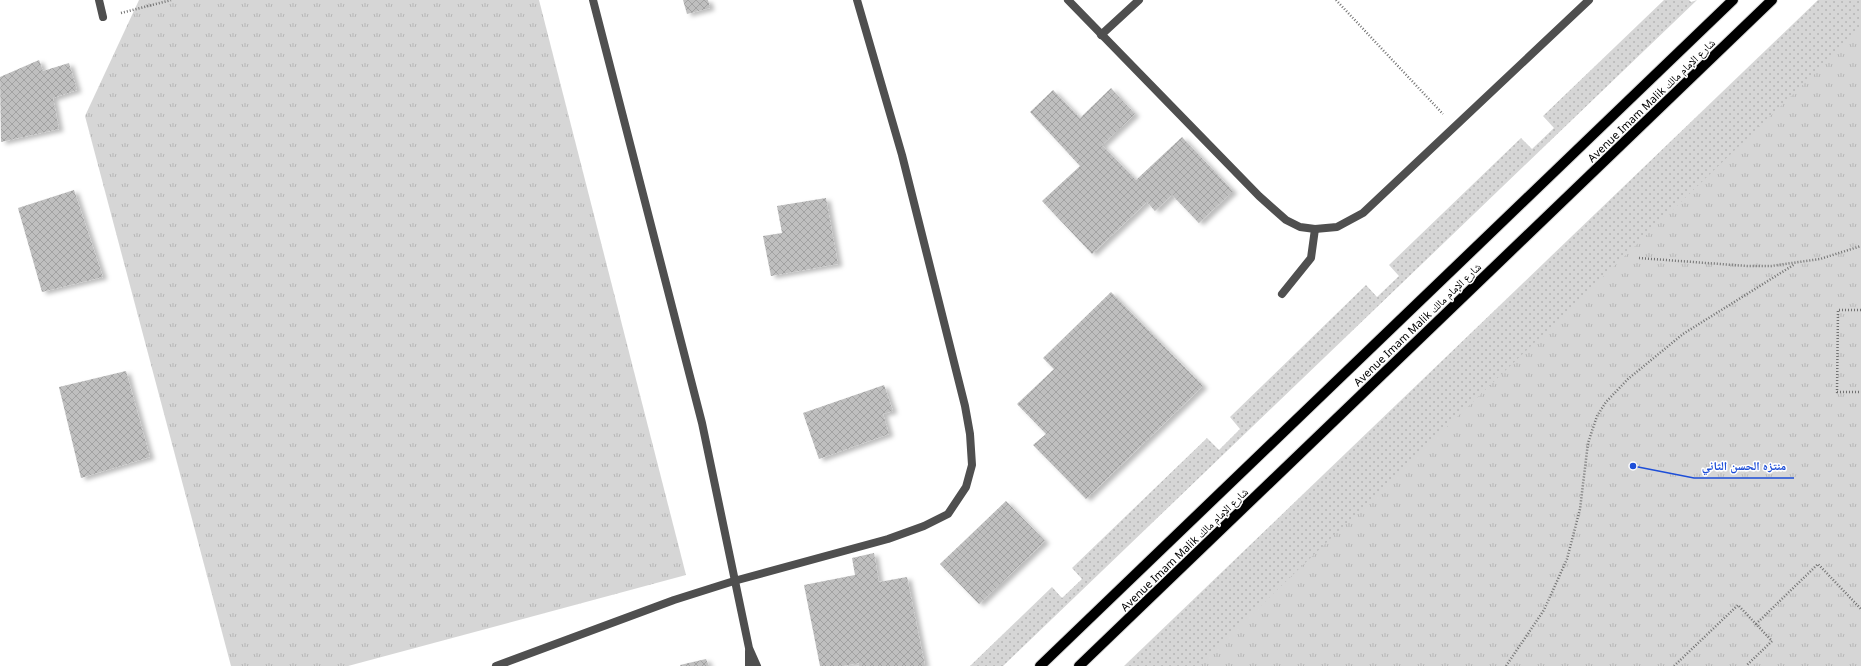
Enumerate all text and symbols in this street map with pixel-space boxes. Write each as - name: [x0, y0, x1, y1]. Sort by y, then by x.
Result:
- street label: Avenue Imam Malik شارع الإمام مالك: [1584, 35, 1718, 165]
- street label: Avenue Imam Malik شارع الإمام مالك: [1350, 259, 1484, 389]
- callout: منتزه الحسن الثاني: [1694, 454, 1794, 478]
- text: منتزه الحسن الثاني: [1702, 457, 1787, 476]
- street label: Avenue Imam Malik شارع الإمام مالك: [1117, 484, 1251, 614]

